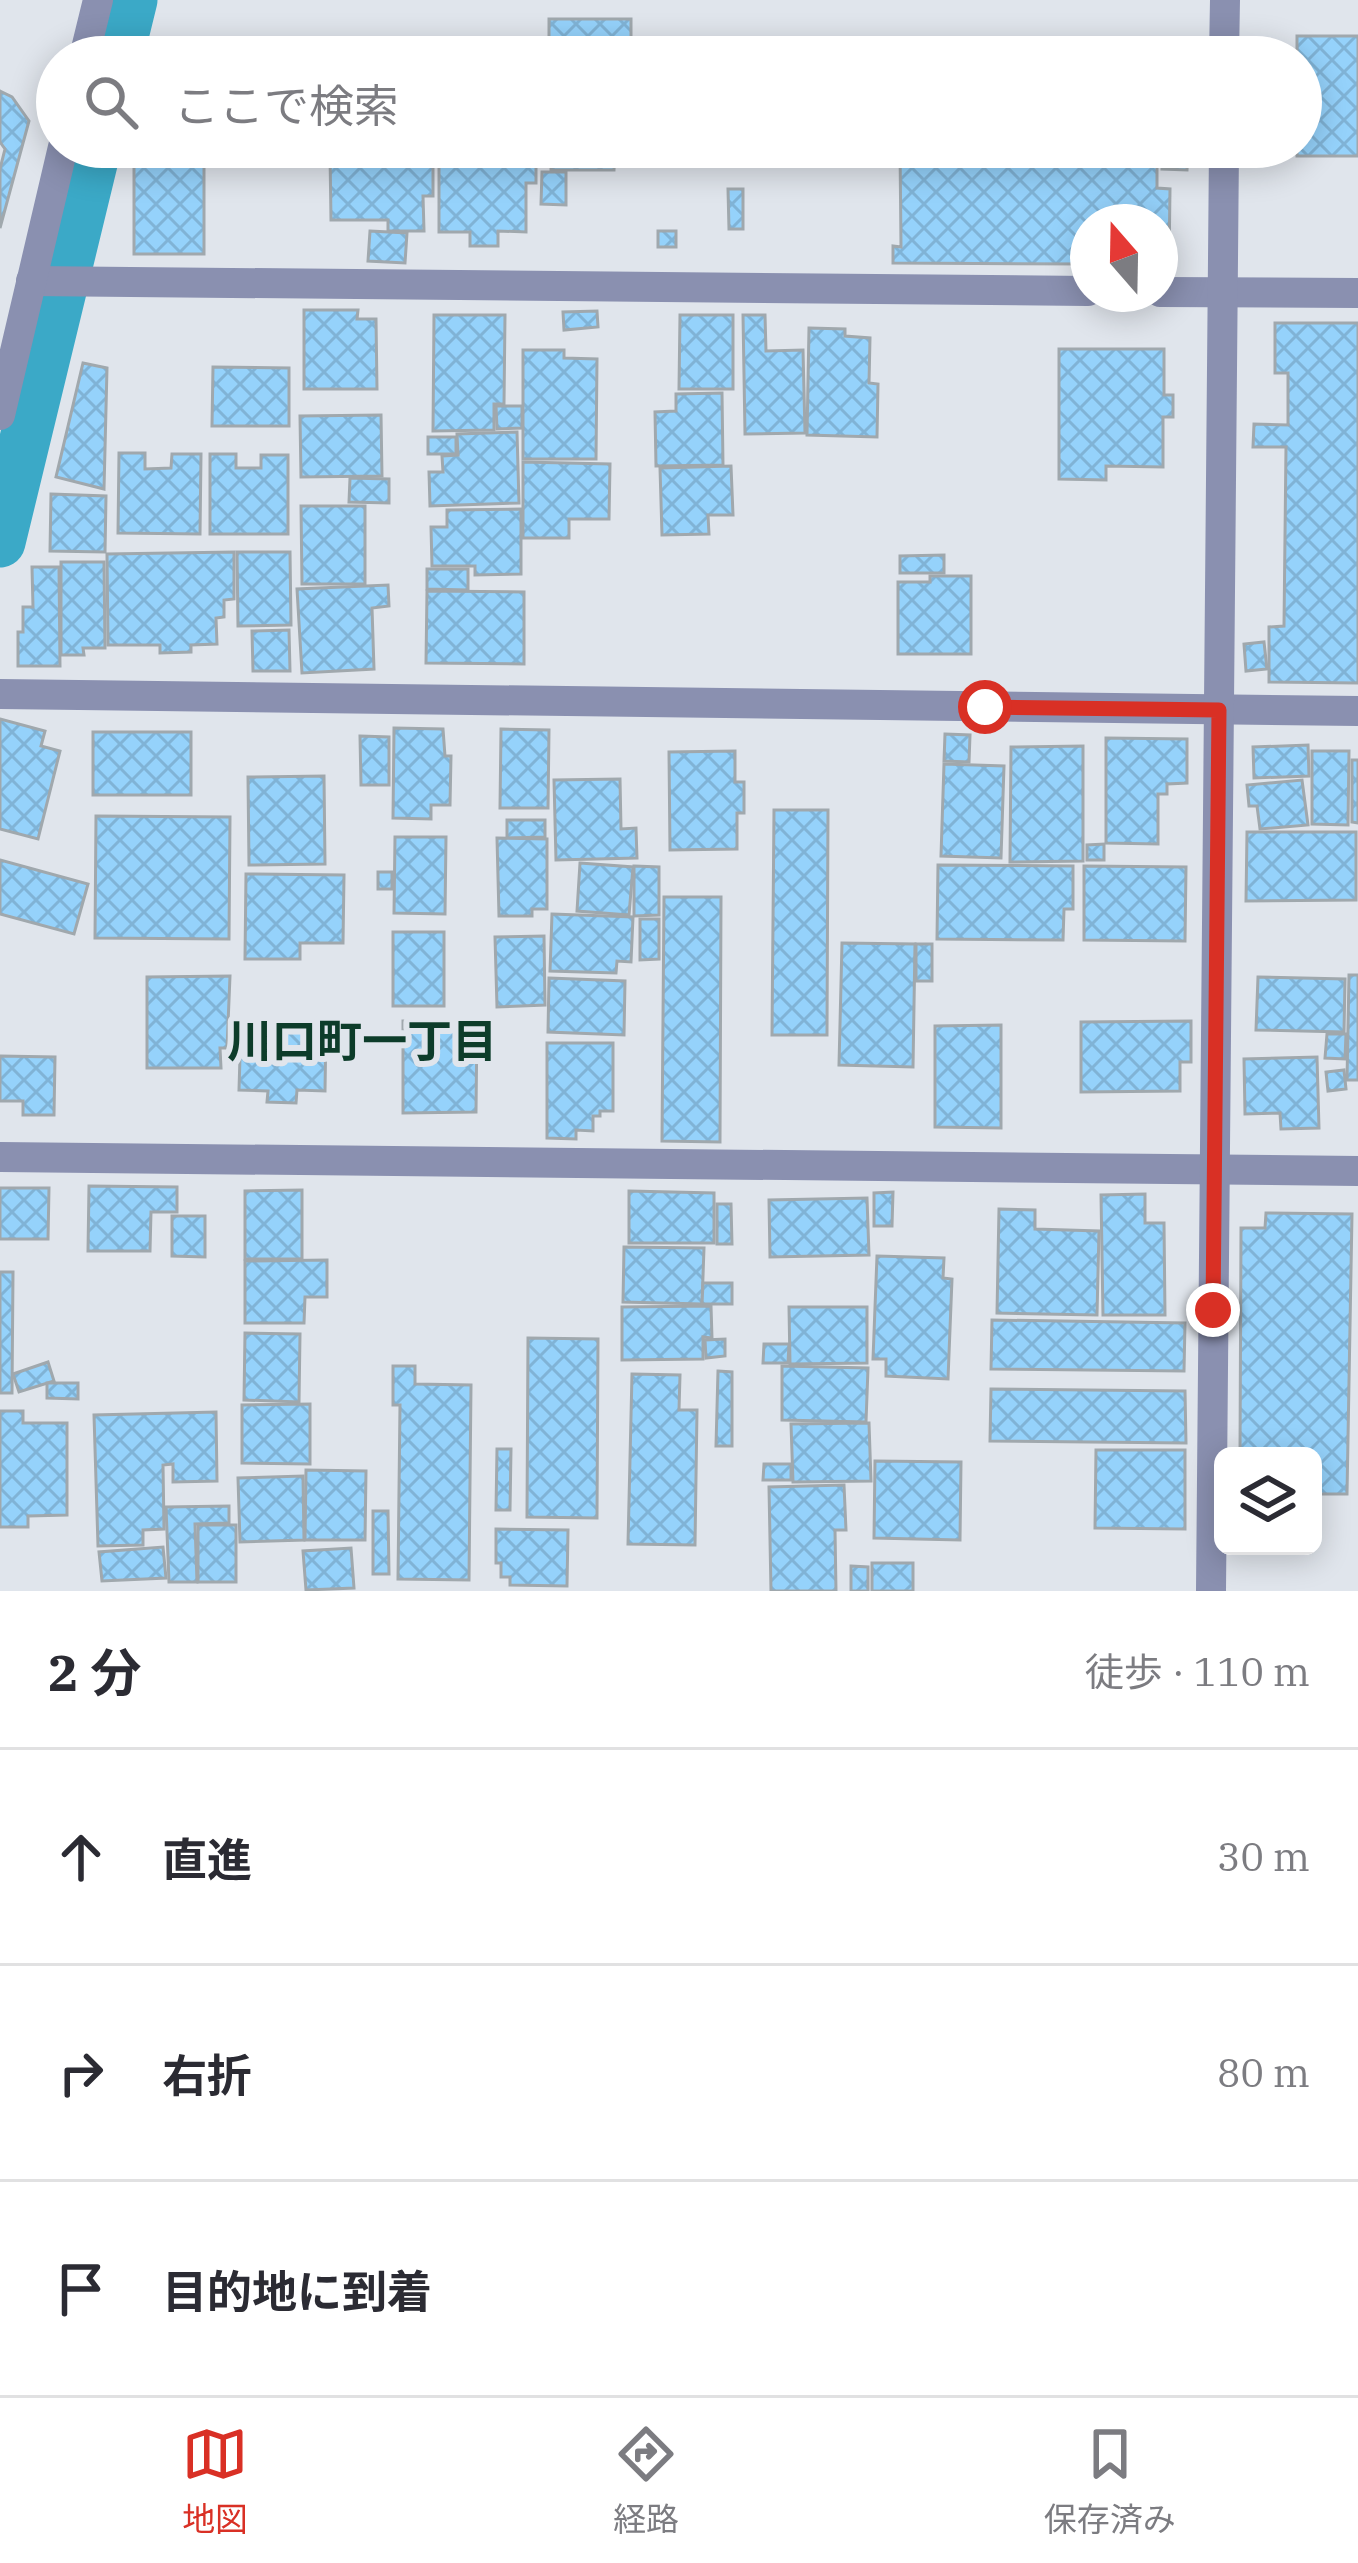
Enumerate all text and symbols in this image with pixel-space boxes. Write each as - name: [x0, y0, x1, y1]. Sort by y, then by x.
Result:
- search box: [36, 36, 1322, 168]
- icon: search: [78, 69, 144, 135]
- text: ここで検索: [174, 76, 399, 134]
- north arrow: [1070, 204, 1178, 312]
- route start: [958, 680, 1012, 734]
- district label: 川口町一丁目: [227, 1011, 497, 1069]
- route end: [1186, 1283, 1240, 1337]
- map controls: [1214, 1447, 1322, 1555]
- button: layers: [1214, 1447, 1322, 1555]
- text: 2 分: [48, 1639, 141, 1705]
- text: 徒歩 · 110 m: [1085, 1646, 1310, 1697]
- icon: ahead: [48, 1824, 114, 1890]
- text: 直進: [162, 1830, 252, 1888]
- text: 30 m: [1217, 1831, 1310, 1882]
- icon: right: [48, 2040, 114, 2106]
- text: 右折: [162, 2046, 252, 2104]
- text: 80 m: [1217, 2047, 1310, 2098]
- icon: arrive: [48, 2256, 114, 2322]
- text: 目的地に到着: [162, 2262, 432, 2320]
- tab: 地図: [182, 2421, 248, 2541]
- tab: 経路: [613, 2421, 679, 2541]
- tab: 保存済み: [1044, 2421, 1176, 2541]

